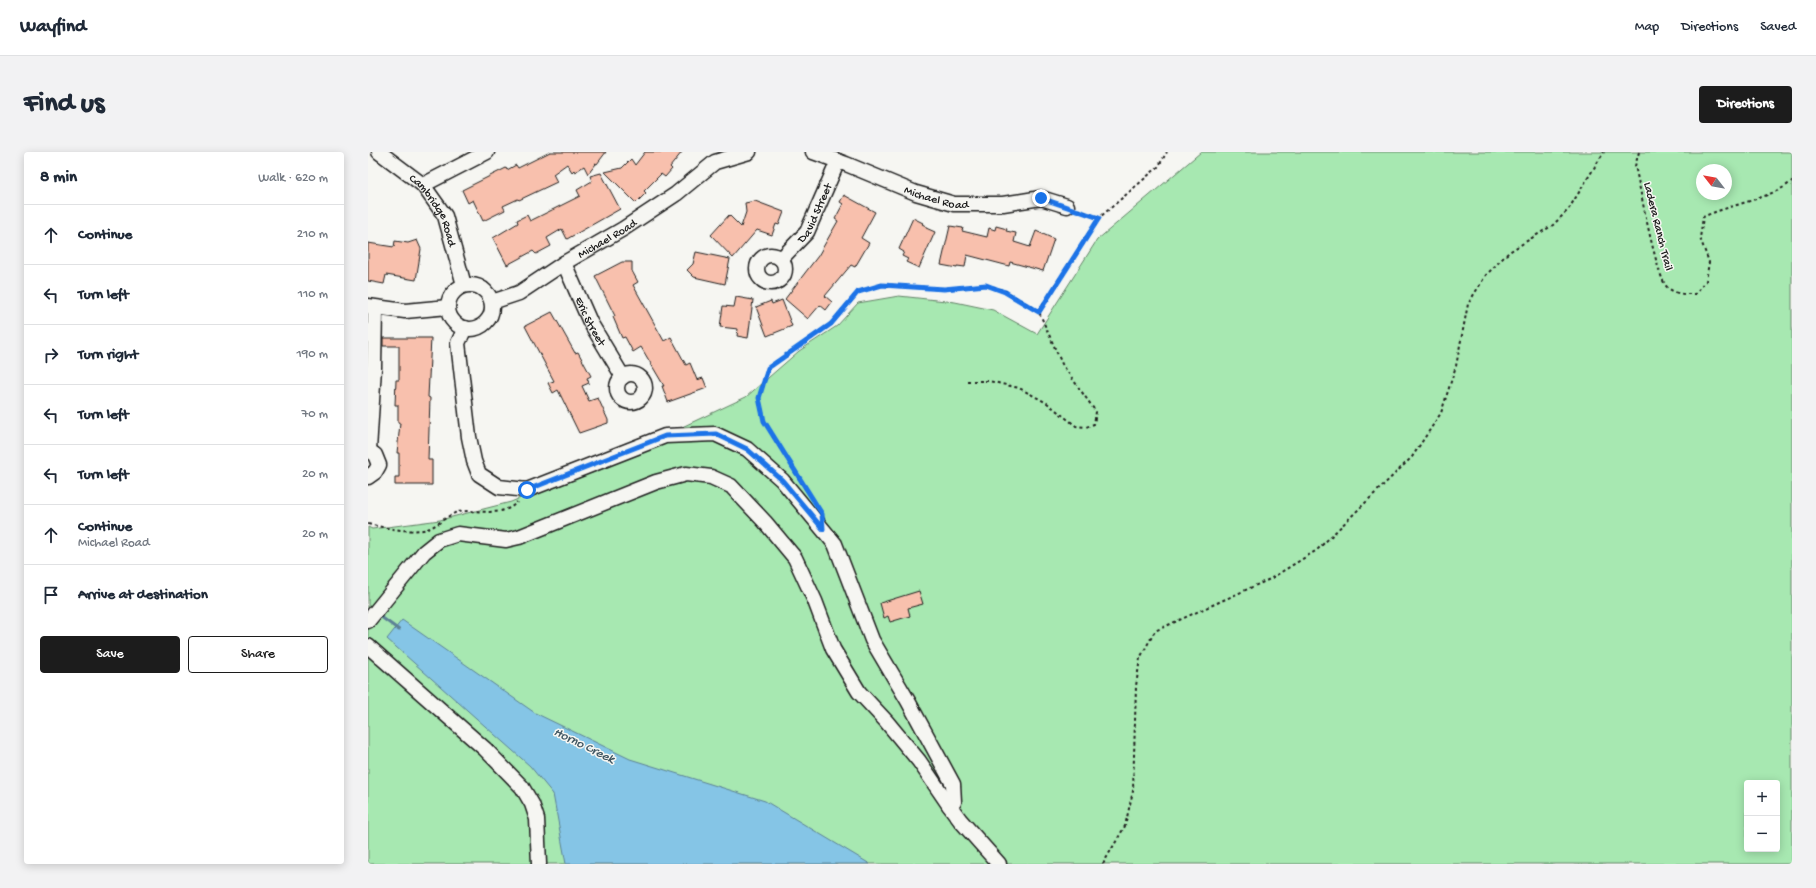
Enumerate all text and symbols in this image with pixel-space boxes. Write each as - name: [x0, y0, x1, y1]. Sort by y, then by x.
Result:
- text: Wayfind: [20, 16, 86, 39]
- text: Map: [1635, 19, 1659, 36]
- text: Directions: [1681, 19, 1738, 36]
- text: Saved: [1760, 19, 1796, 36]
- button: Directions: [1699, 86, 1792, 123]
- text: Find us: [24, 88, 104, 121]
- north arrow: [1696, 164, 1732, 200]
- text: 8 min: [40, 168, 77, 188]
- text: Walk · 620 m: [258, 171, 328, 186]
- street label: Cambridge Road: [406, 172, 458, 249]
- street label: David Street: [795, 181, 837, 247]
- street label: Ladera Ranch Trail: [1639, 181, 1675, 273]
- street label: Michael Road: [902, 184, 970, 213]
- route end: [1032, 189, 1050, 207]
- street label: Michael Road: [576, 216, 641, 263]
- icon: ahead: [40, 224, 62, 246]
- text: Continue: [78, 226, 132, 244]
- text: 210 m: [297, 227, 328, 242]
- icon: left: [40, 284, 62, 306]
- text: Turn left: [78, 286, 129, 304]
- text: 110 m: [298, 287, 328, 302]
- street label: Eric Street: [571, 295, 608, 350]
- icon: right: [40, 344, 62, 366]
- text: Turn right: [78, 346, 138, 364]
- text: 190 m: [297, 347, 328, 362]
- icon: left: [40, 404, 62, 426]
- text: Turn left: [78, 406, 129, 424]
- text: 70 m: [302, 407, 328, 422]
- icon: left: [40, 464, 62, 486]
- text: Turn left: [78, 466, 129, 484]
- text: 20 m: [302, 467, 328, 482]
- route start: [518, 481, 536, 499]
- text: Continue: [78, 518, 132, 536]
- icon: ahead: [40, 524, 62, 546]
- text: 20 m: [302, 527, 328, 542]
- text: Michael Road: [78, 536, 150, 551]
- icon: arrive: [40, 584, 62, 606]
- text: Arrive at destination: [78, 586, 208, 604]
- button: Save: [40, 636, 180, 673]
- button: Share: [188, 636, 328, 673]
- water label: Horno Creek: [551, 725, 618, 768]
- map controls: [1744, 780, 1780, 852]
- button: +: [1744, 780, 1780, 816]
- button: −: [1744, 816, 1780, 852]

